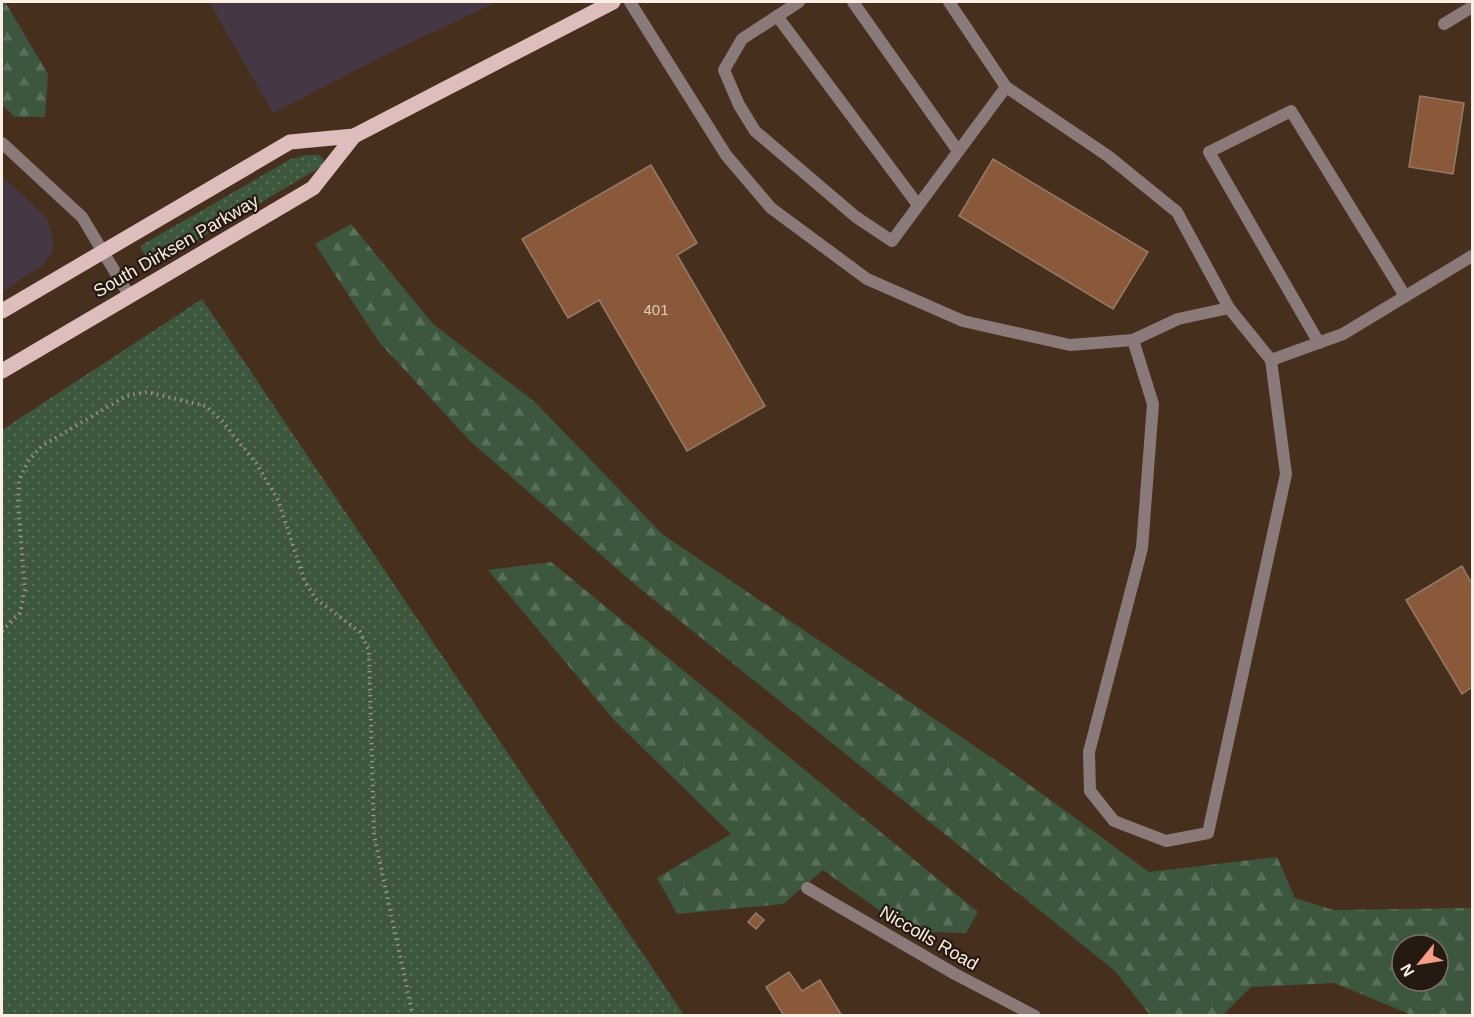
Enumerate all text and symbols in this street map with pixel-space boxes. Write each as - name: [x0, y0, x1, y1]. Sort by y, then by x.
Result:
- street label: South Dirksen Parkway: [90, 191, 262, 301]
- house number: 401: [643, 301, 669, 318]
- street label: Niccolls Road: [876, 902, 982, 974]
- north arrow: [1390, 933, 1450, 993]
- text: N: [1397, 961, 1418, 980]

